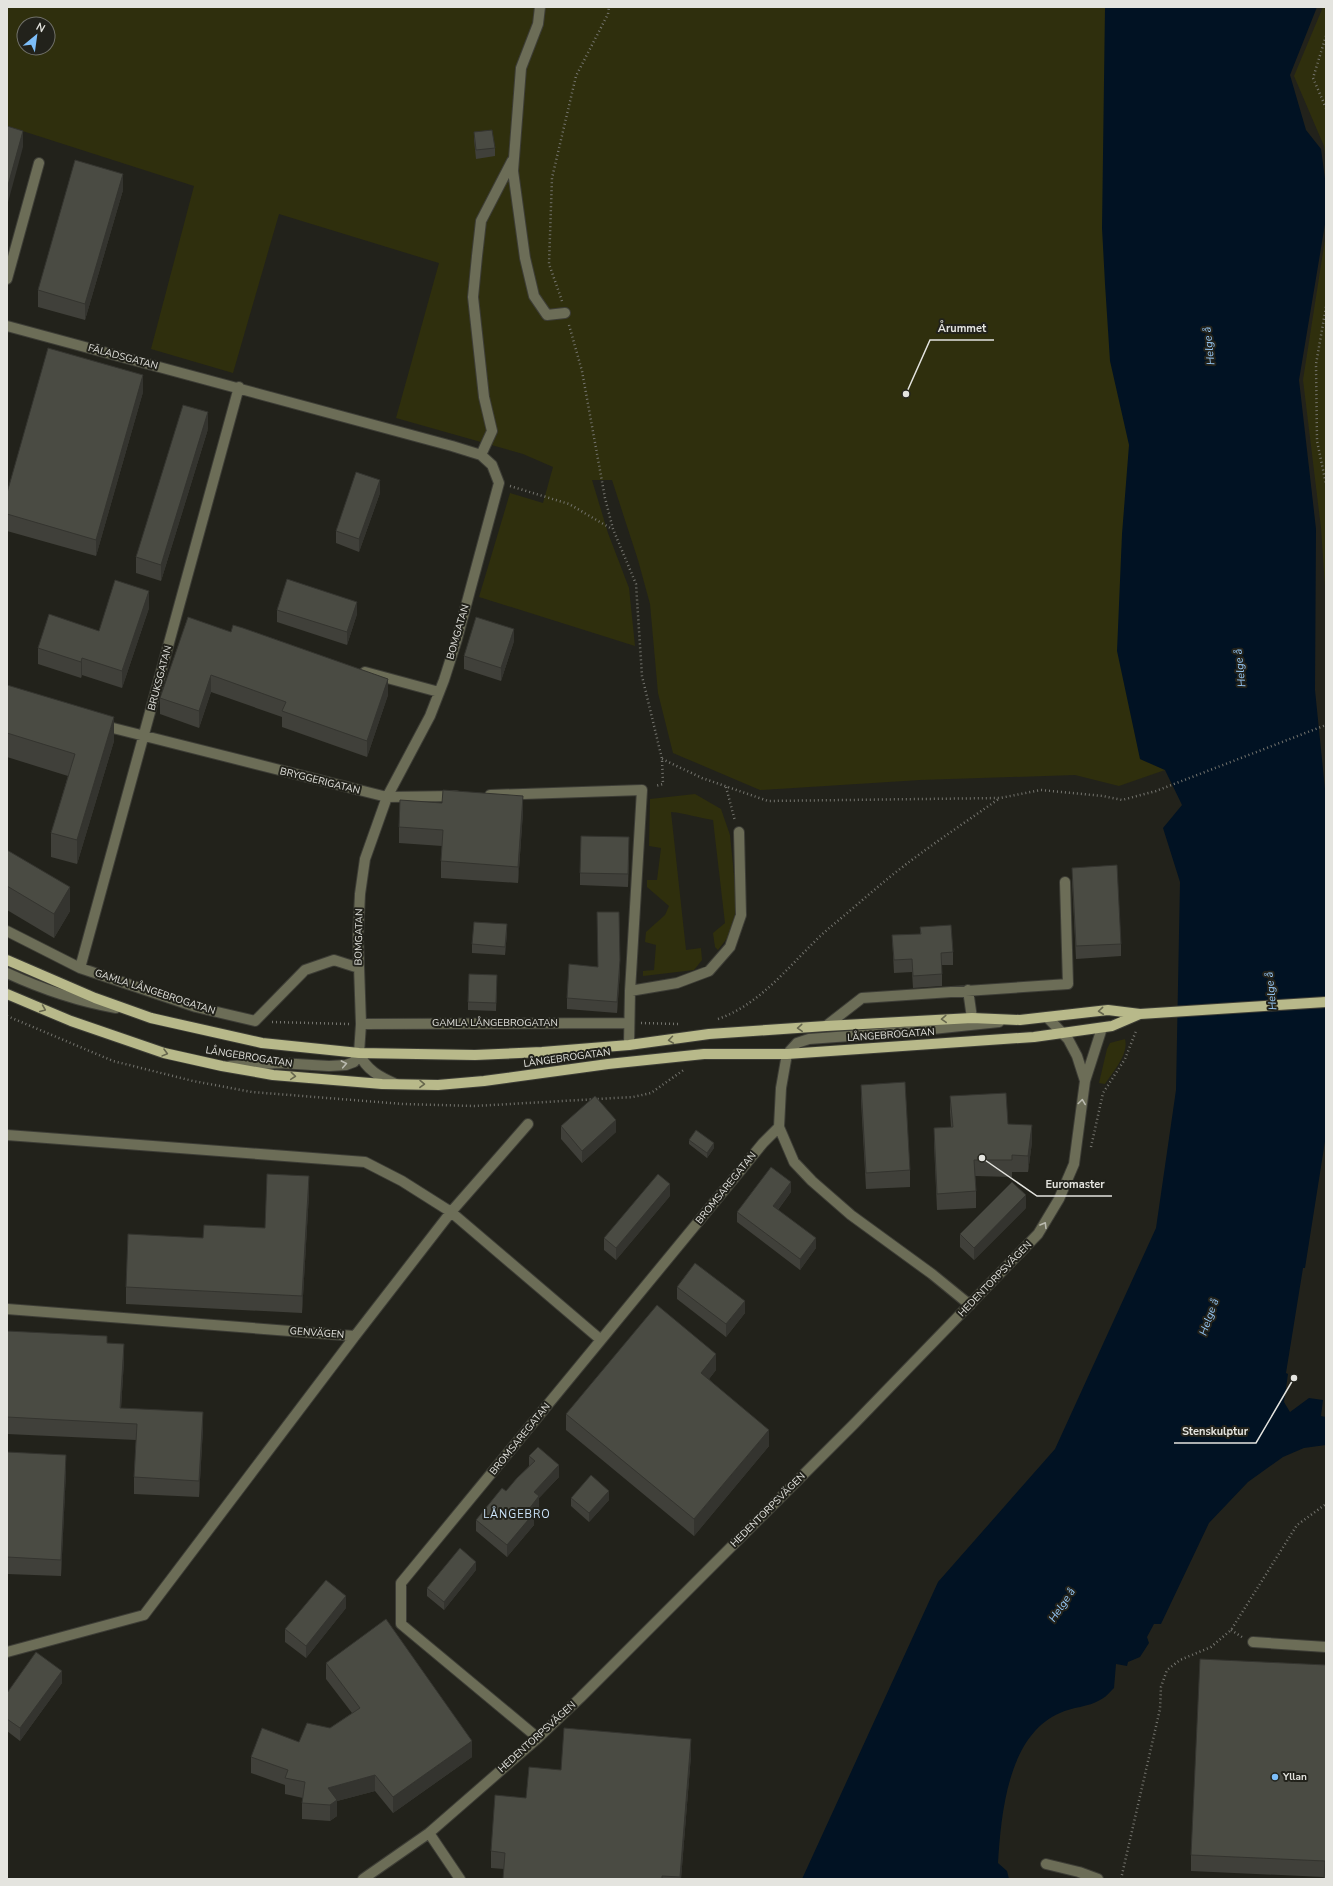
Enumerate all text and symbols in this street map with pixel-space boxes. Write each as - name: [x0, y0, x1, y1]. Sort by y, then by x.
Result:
- north arrow: [16, 16, 56, 56]
- text: N: [33, 19, 48, 36]
- callout: Årummet: [930, 317, 994, 340]
- text: Årummet: [938, 320, 987, 336]
- water label: Helge å: [1200, 326, 1218, 366]
- street label: FÄLADSGATAN: [86, 341, 160, 373]
- street label: BOMGATAN: [443, 603, 473, 661]
- street label: BRUKSGATAN: [145, 644, 175, 712]
- water label: Helge å: [1231, 648, 1249, 688]
- street label: BRYGGERIGATAN: [278, 764, 362, 798]
- street label: BOMGATAN: [352, 909, 366, 965]
- street label: GAMLA LÅNGEBROGATAN: [93, 966, 217, 1018]
- water label: Helge å: [1262, 971, 1280, 1011]
- one-way arrow: [38, 1004, 46, 1012]
- one-way arrow: [1098, 1006, 1104, 1015]
- one-way arrow: [941, 1015, 947, 1024]
- street label: GAMLA LÅNGEBROGATAN: [432, 1016, 558, 1030]
- one-way arrow: [797, 1023, 803, 1032]
- street label: LÅNGEBROGATAN: [847, 1025, 935, 1045]
- one-way arrow: [668, 1035, 674, 1044]
- street label: LÅNGEBROGATAN: [205, 1043, 293, 1071]
- street label: LÅNGEBROGATAN: [523, 1045, 611, 1071]
- one-way arrow: [161, 1048, 168, 1057]
- one-way arrow: [341, 1060, 347, 1069]
- one-way arrow: [290, 1072, 296, 1081]
- one-way arrow: [419, 1080, 425, 1088]
- one-way arrow: [1077, 1099, 1086, 1106]
- street label: BROMSAREGATAN: [692, 1149, 760, 1227]
- callout: Euromaster: [1037, 1173, 1112, 1196]
- text: Euromaster: [1046, 1177, 1105, 1192]
- one-way arrow: [1039, 1222, 1046, 1229]
- street label: HEDENTORPSVÄGEN: [955, 1238, 1035, 1320]
- water label: Helge å: [1196, 1296, 1222, 1338]
- street label: GENVÄGEN: [289, 1324, 345, 1342]
- street label: BROMSAREGATAN: [486, 1400, 554, 1478]
- callout: Stenskulptur: [1174, 1420, 1256, 1443]
- text: Stenskulptur: [1182, 1424, 1249, 1439]
- street label: HEDENTORPSVÄGEN: [728, 1470, 808, 1550]
- district label: LÅNGEBRO: [483, 1506, 551, 1522]
- water label: Helge å: [1045, 1585, 1079, 1625]
- street label: HEDENTORPSVÄGEN: [495, 1698, 579, 1776]
- place label: Yllan: [1282, 1770, 1307, 1784]
- marker: Yllan: [1270, 1772, 1280, 1782]

